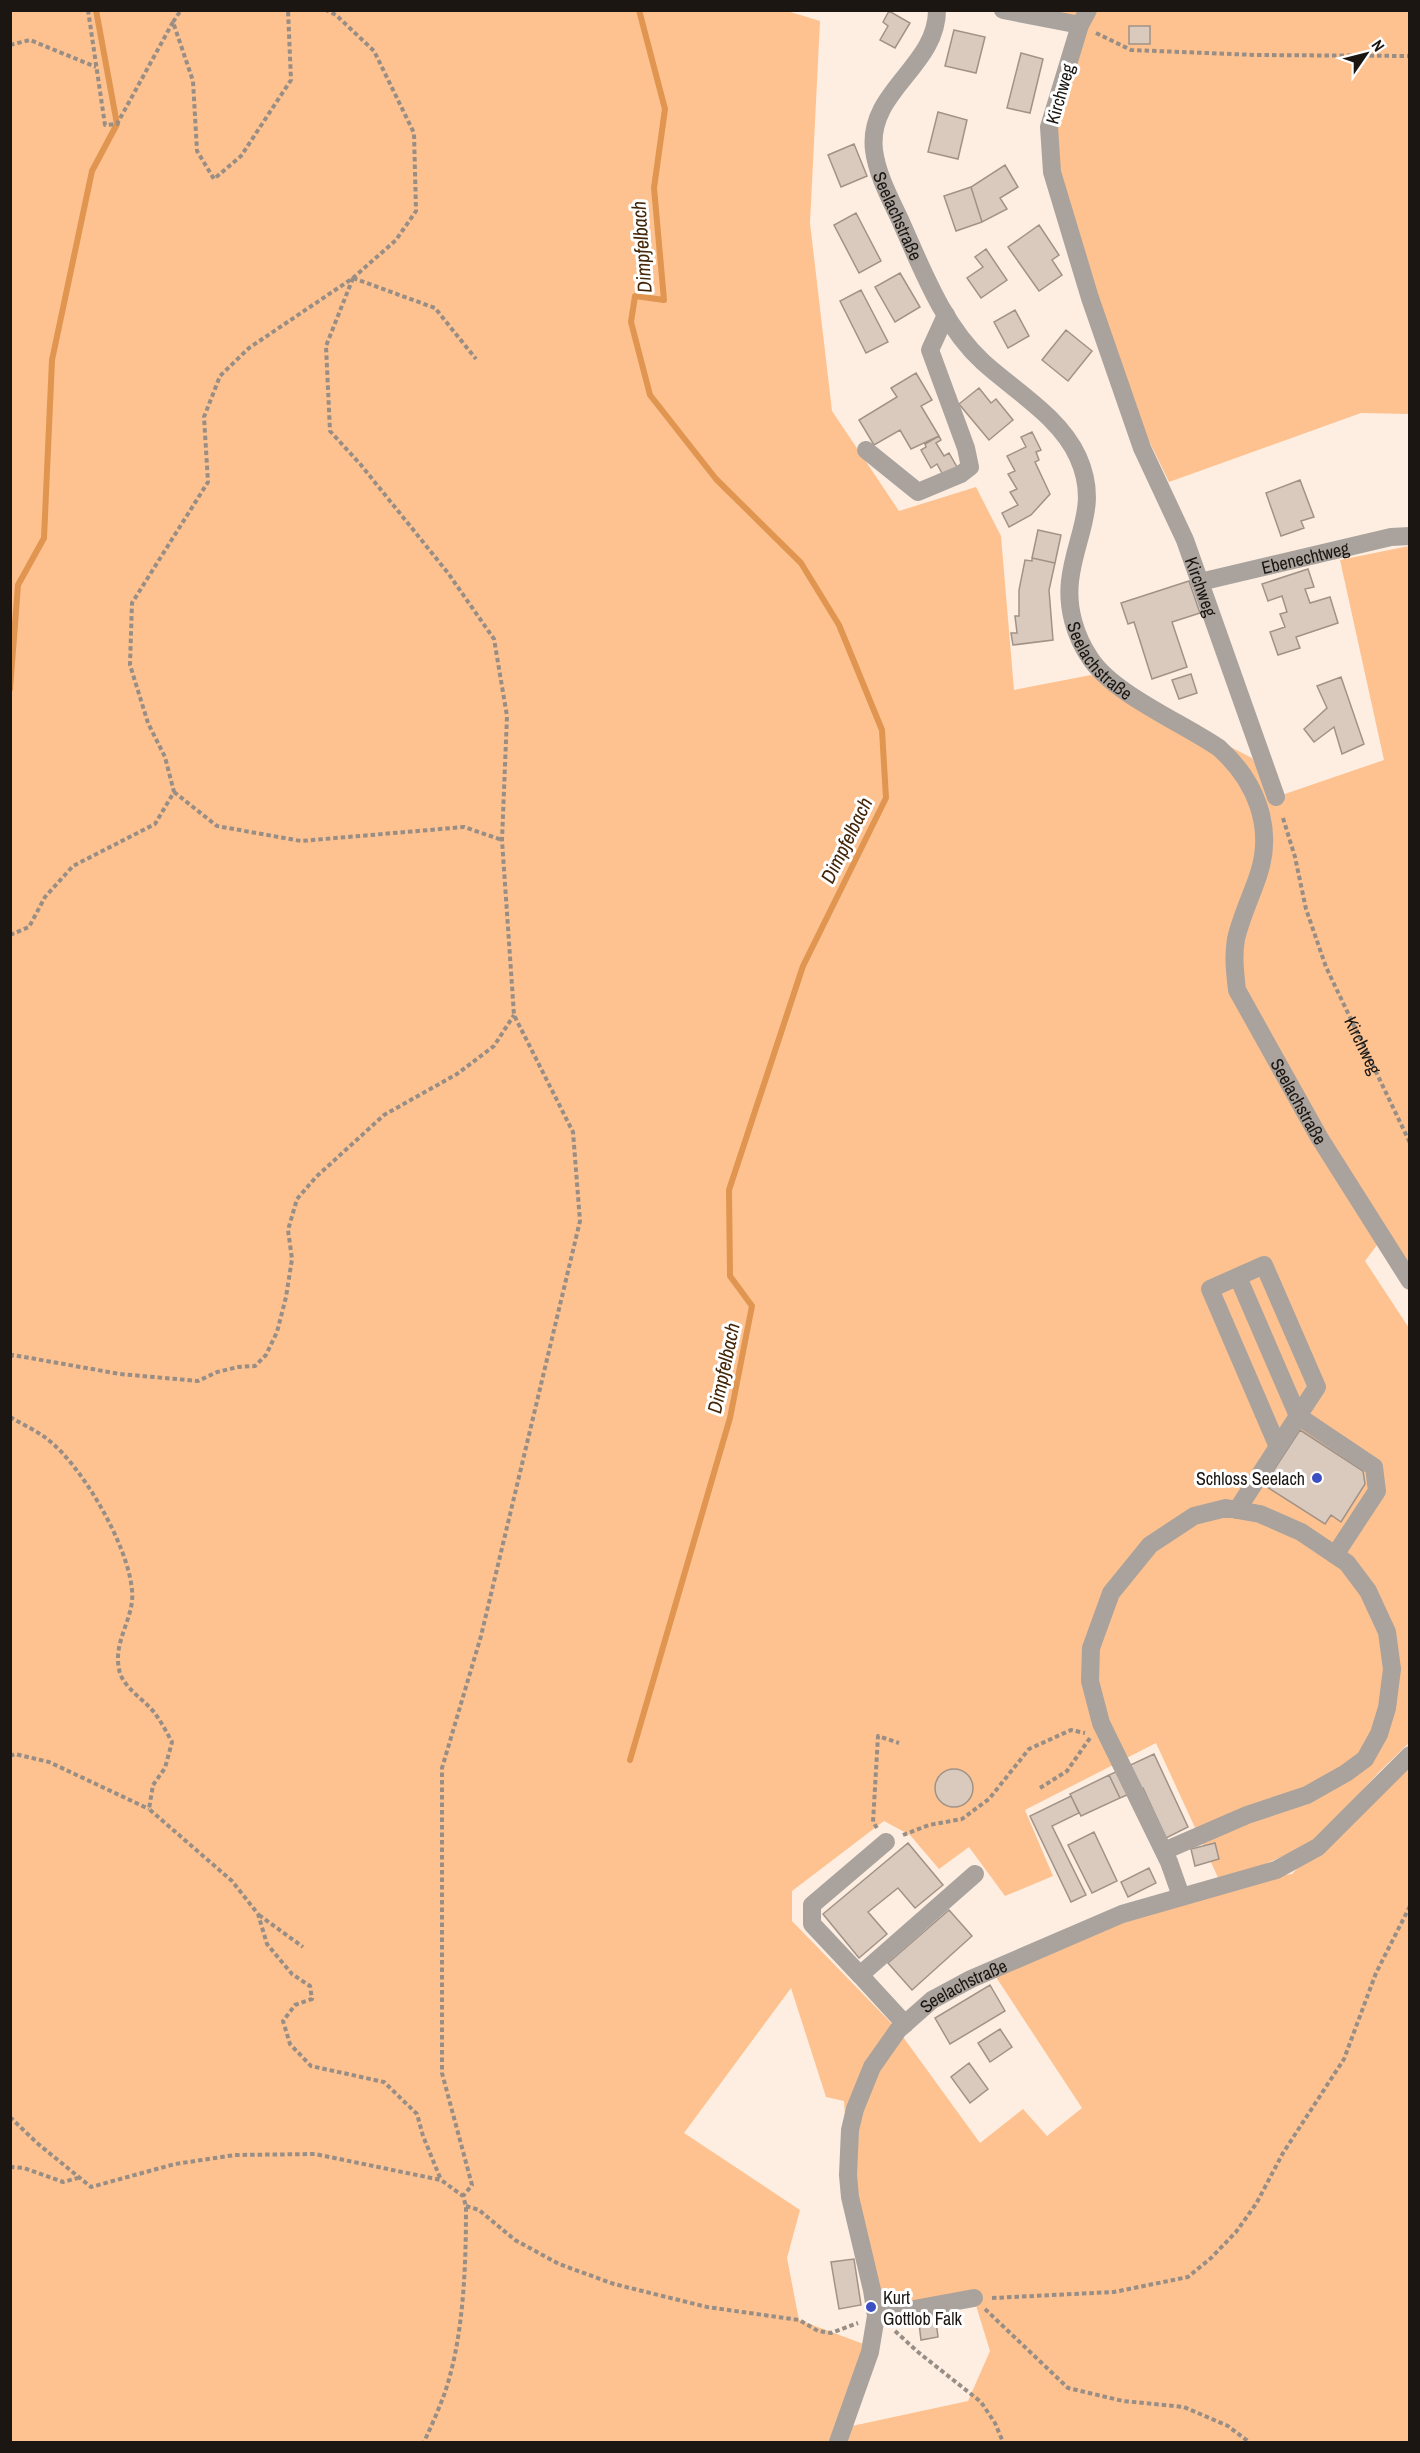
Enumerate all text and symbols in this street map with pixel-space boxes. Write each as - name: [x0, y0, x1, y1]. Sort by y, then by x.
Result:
- north arrow: [1336, 24, 1396, 84]
- text: N: [1367, 35, 1390, 56]
- street label: Kirchweg: [1040, 60, 1081, 127]
- street label: Seelachstraße: [867, 168, 929, 264]
- water label: Dimpfelbach: [624, 200, 658, 294]
- street label: Ebenechtweg: [1259, 535, 1352, 580]
- street label: Kirchweg: [1179, 553, 1224, 620]
- street label: Seelachstraße: [1061, 618, 1138, 705]
- water label: Dimpfelbach: [814, 793, 878, 887]
- street label: Kirchweg: [1339, 1012, 1388, 1079]
- street label: Seelachstraße: [1265, 1053, 1333, 1149]
- water label: Dimpfelbach: [700, 1320, 746, 1416]
- place label: Schloss Seelach: [1196, 1466, 1305, 1491]
- marker: Schloss Seelach: [1310, 1471, 1324, 1485]
- street label: Seelachstraße: [914, 1953, 1011, 2018]
- place label: Kurt Gottlob Falk: [883, 2285, 962, 2331]
- marker: Kurt Gottlob Falk: [864, 2300, 878, 2314]

